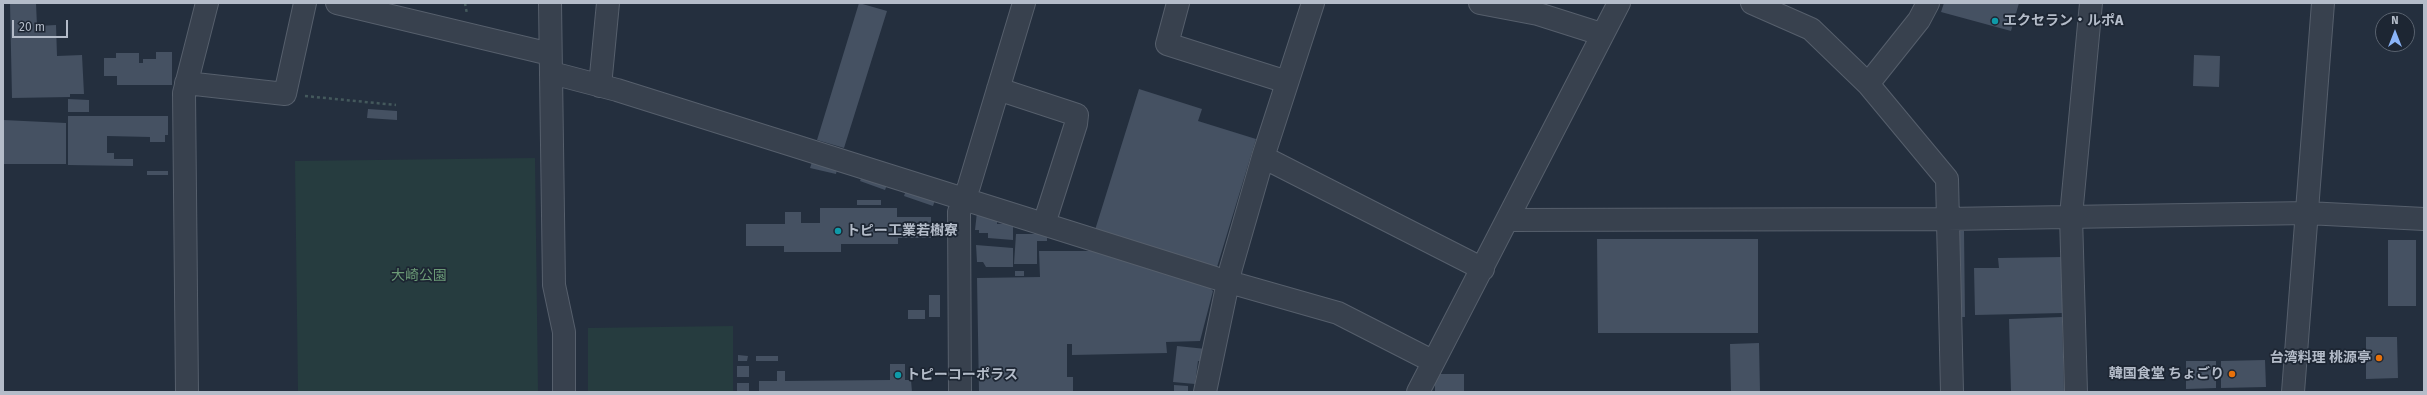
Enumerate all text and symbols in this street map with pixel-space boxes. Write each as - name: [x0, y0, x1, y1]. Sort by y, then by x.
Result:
- scale bar: [14, 12, 70, 38]
- north arrow: [2375, 12, 2415, 52]
- place label: エクセラン・ルポA: [2003, 13, 2123, 29]
- text: N: [2391, 14, 2399, 27]
- marker: エクセラン・ルポA: [1990, 16, 2000, 26]
- text: 20 m: [19, 20, 45, 34]
- place label: トピー工業若樹寮: [846, 223, 958, 239]
- marker: トピー工業若樹寮: [833, 226, 843, 236]
- park label: 大崎公園: [391, 268, 447, 284]
- place label: 台湾料理 桃源亭: [2270, 350, 2371, 366]
- marker: 台湾料理 桃源亭: [2374, 353, 2384, 363]
- place label: 韓国食堂 ちょごり: [2109, 366, 2224, 382]
- place label: トピーコーポラス: [906, 367, 1018, 383]
- marker: 韓国食堂 ちょごり: [2227, 369, 2237, 379]
- marker: トピーコーポラス: [893, 370, 903, 380]

